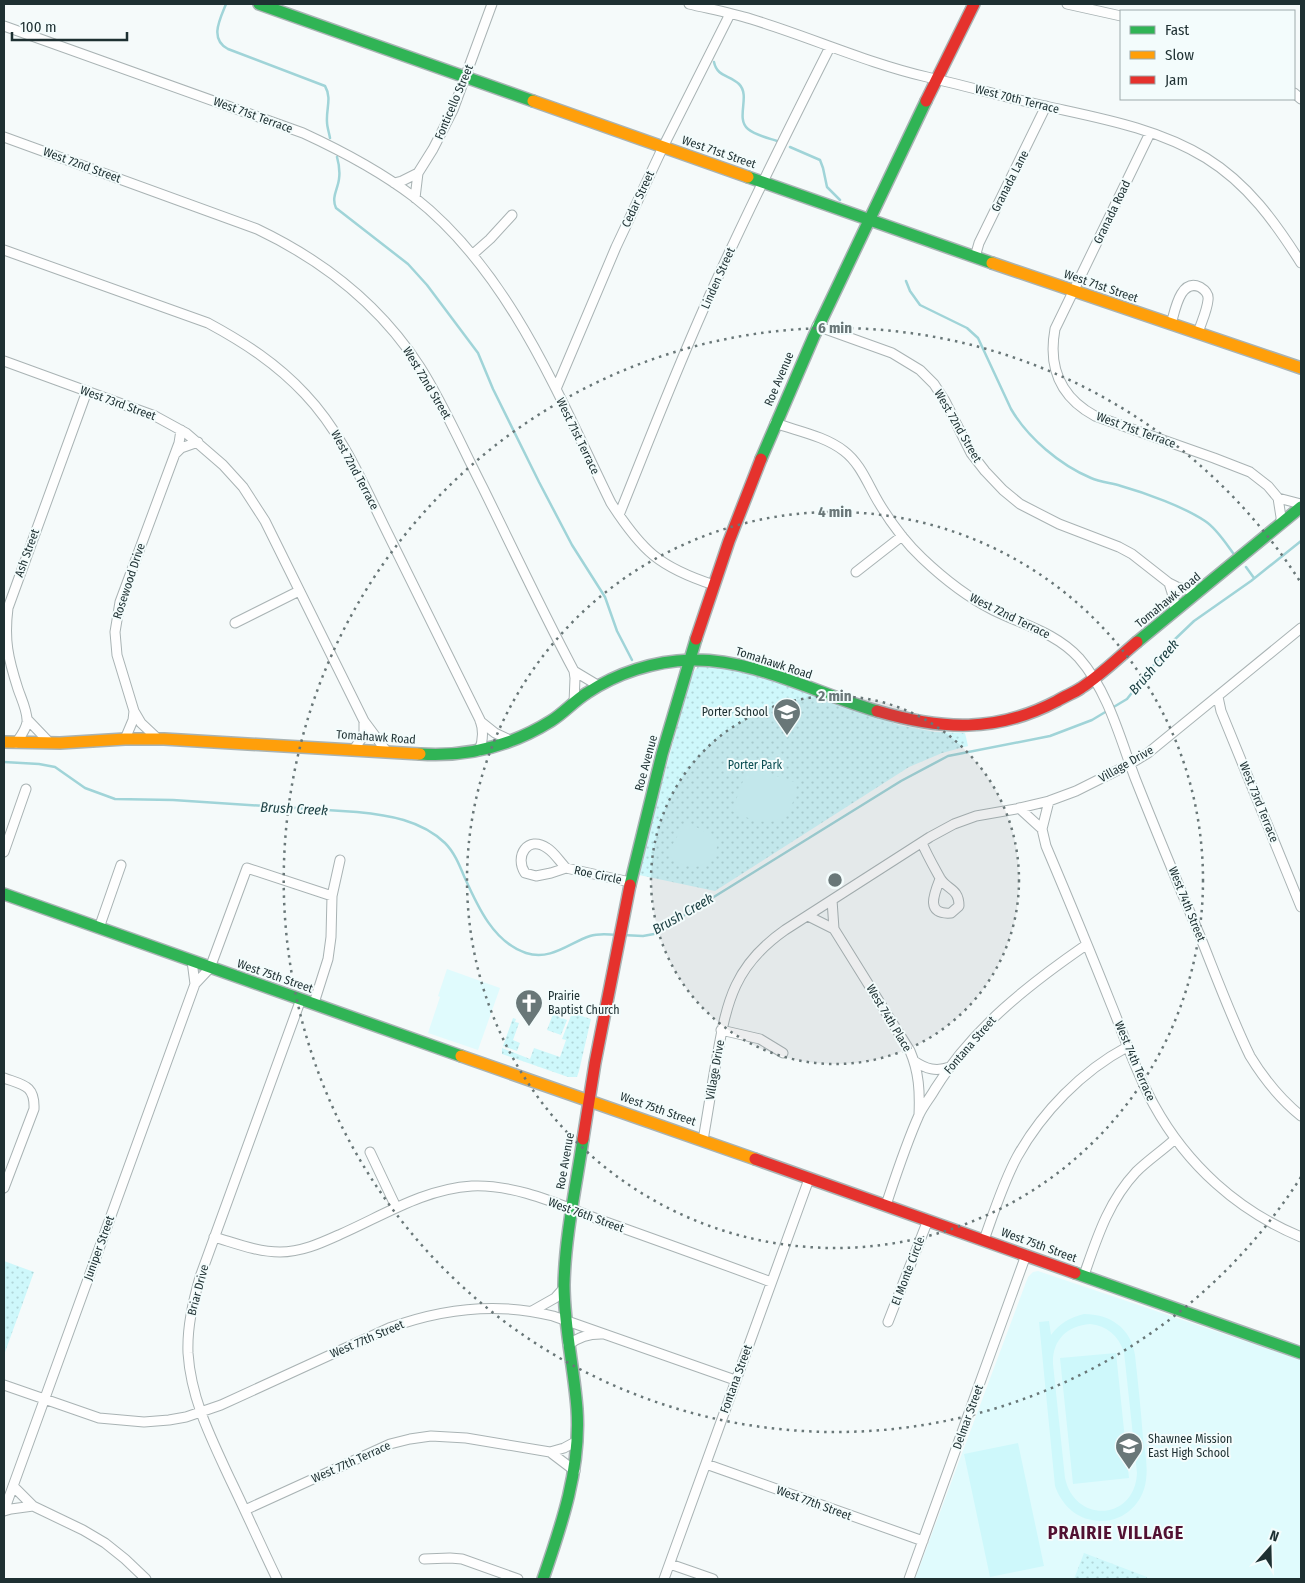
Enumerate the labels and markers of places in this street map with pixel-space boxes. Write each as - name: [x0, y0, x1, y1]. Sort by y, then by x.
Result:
- school or university icon: Porter School: [772, 697, 802, 736]
- place label: Porter School: [702, 705, 768, 719]
- centre of rings: [826, 871, 844, 889]
- church icon: Prairie Baptist Church: [514, 988, 544, 1027]
- place label: Prairie Baptist Church: [548, 989, 620, 1017]
- school or university icon: Shawnee Mission East High School: [1114, 1431, 1144, 1470]
- place label: Shawnee Mission East High School: [1148, 1432, 1232, 1460]

